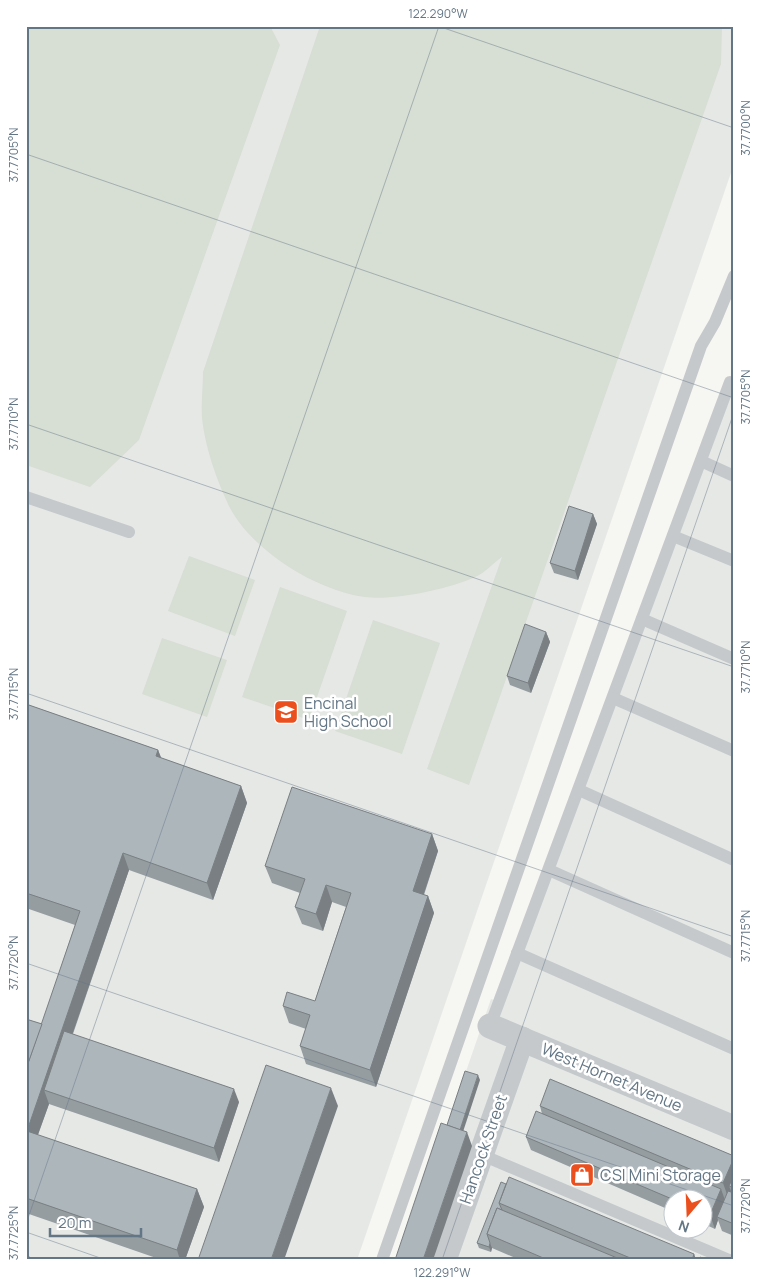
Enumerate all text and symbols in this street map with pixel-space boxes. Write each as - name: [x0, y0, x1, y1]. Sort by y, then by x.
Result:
- text: 122.290°W: [408, 5, 469, 22]
- text: 37.7700°N: [737, 100, 754, 156]
- text: 37.7705°N: [5, 127, 22, 183]
- text: 37.7705°N: [737, 369, 754, 425]
- text: 37.7710°N: [5, 398, 22, 450]
- text: 37.7710°N: [737, 641, 754, 693]
- text: 37.7715°N: [5, 668, 22, 720]
- place label: Encinal High School: [304, 692, 392, 732]
- school or university icon: Encinal High School: [273, 699, 299, 725]
- text: 37.7715°N: [737, 910, 754, 962]
- text: 37.7720°N: [5, 935, 22, 991]
- street label: West Hornet Avenue: [538, 1037, 686, 1117]
- street label: Hancock Street: [454, 1091, 512, 1207]
- shop icon: CSI Mini Storage: [569, 1162, 595, 1188]
- place label: CSI Mini Storage: [600, 1164, 721, 1186]
- text: 37.7720°N: [737, 1178, 754, 1234]
- north arrow: [662, 1188, 712, 1238]
- text: 37.7725°N: [5, 1206, 22, 1260]
- scale bar: [50, 1206, 141, 1238]
- text: 20 m: [58, 1212, 91, 1233]
- text: N: [676, 1216, 691, 1237]
- text: 122.291°W: [414, 1264, 471, 1281]

